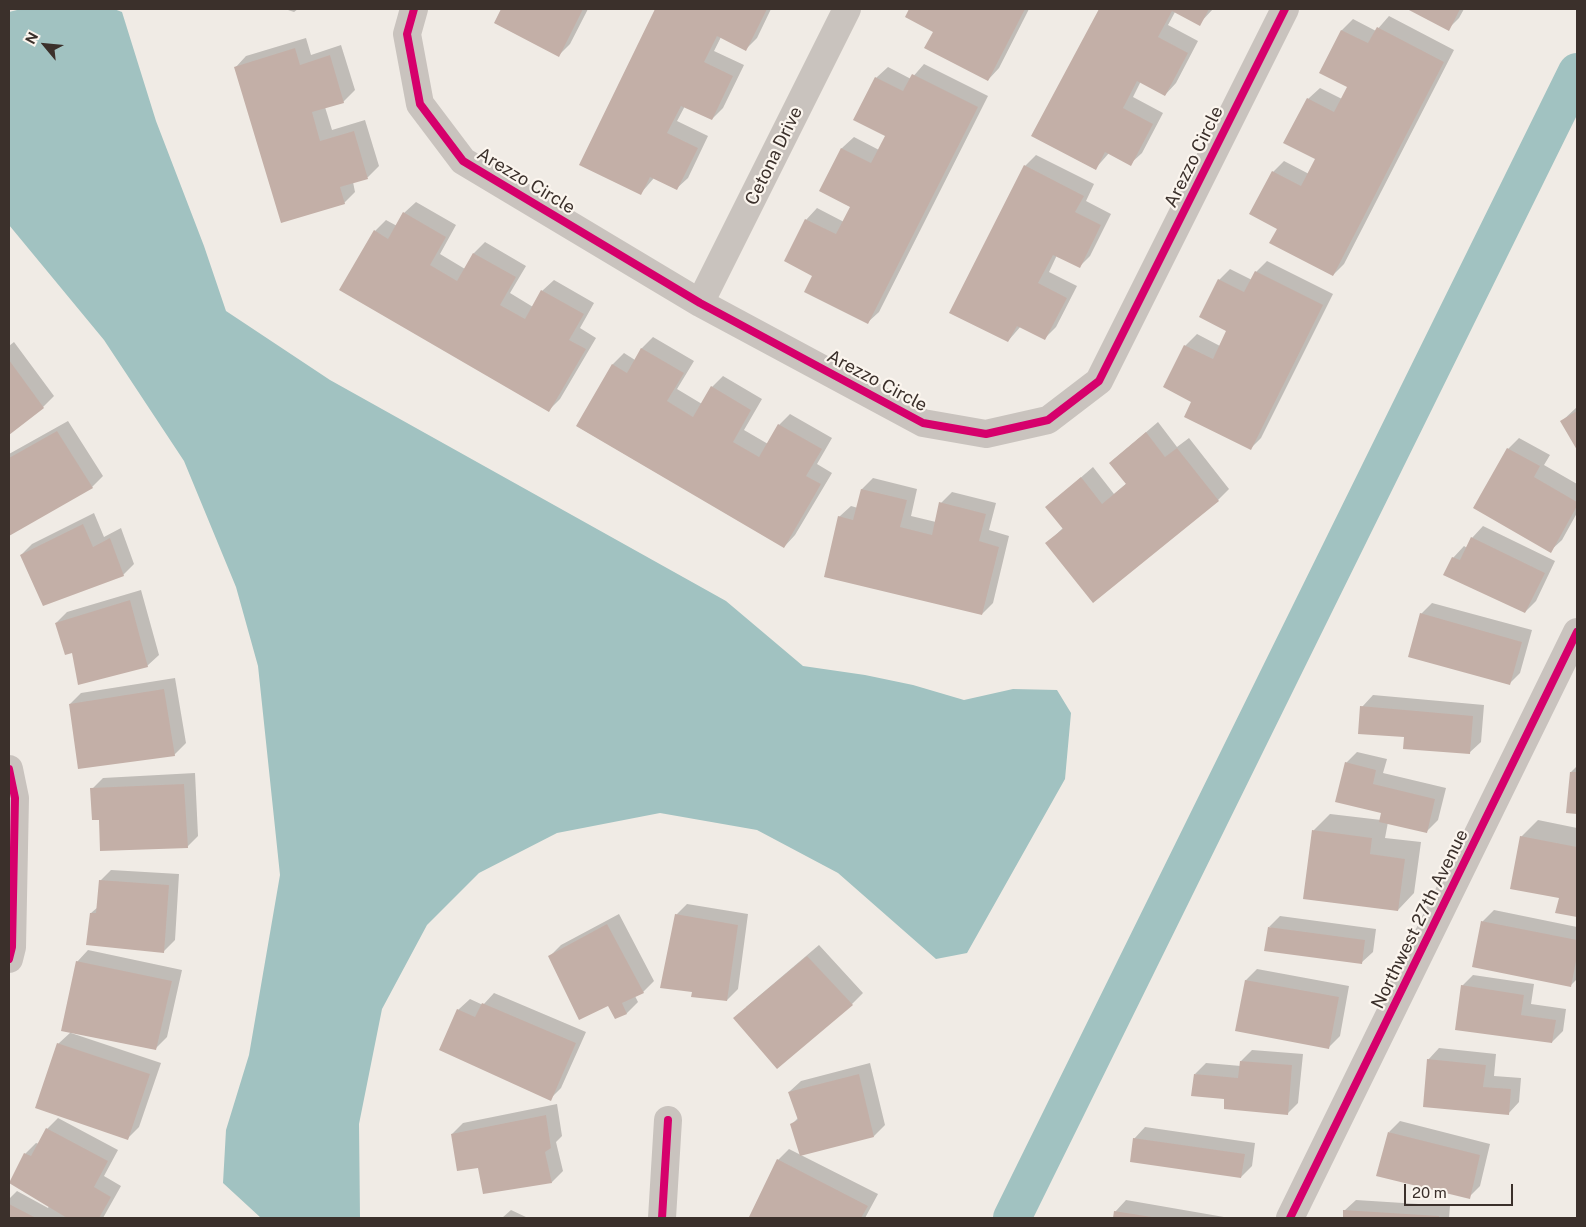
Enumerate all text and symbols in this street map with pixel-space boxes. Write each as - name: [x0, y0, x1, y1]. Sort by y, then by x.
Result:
- north arrow: [20, 20, 70, 70]
- text: N: [22, 29, 41, 47]
- street label: Cetona Drive: [741, 103, 807, 209]
- street label: Arezzo Circle: [1160, 103, 1228, 211]
- street label: Arezzo Circle: [473, 143, 579, 219]
- street label: Arezzo Circle: [823, 346, 931, 416]
- street label: Northwest 27th Avenue: [1367, 826, 1473, 1012]
- scale bar: [1406, 1174, 1515, 1206]
- text: 20 m: [1412, 1184, 1447, 1201]

